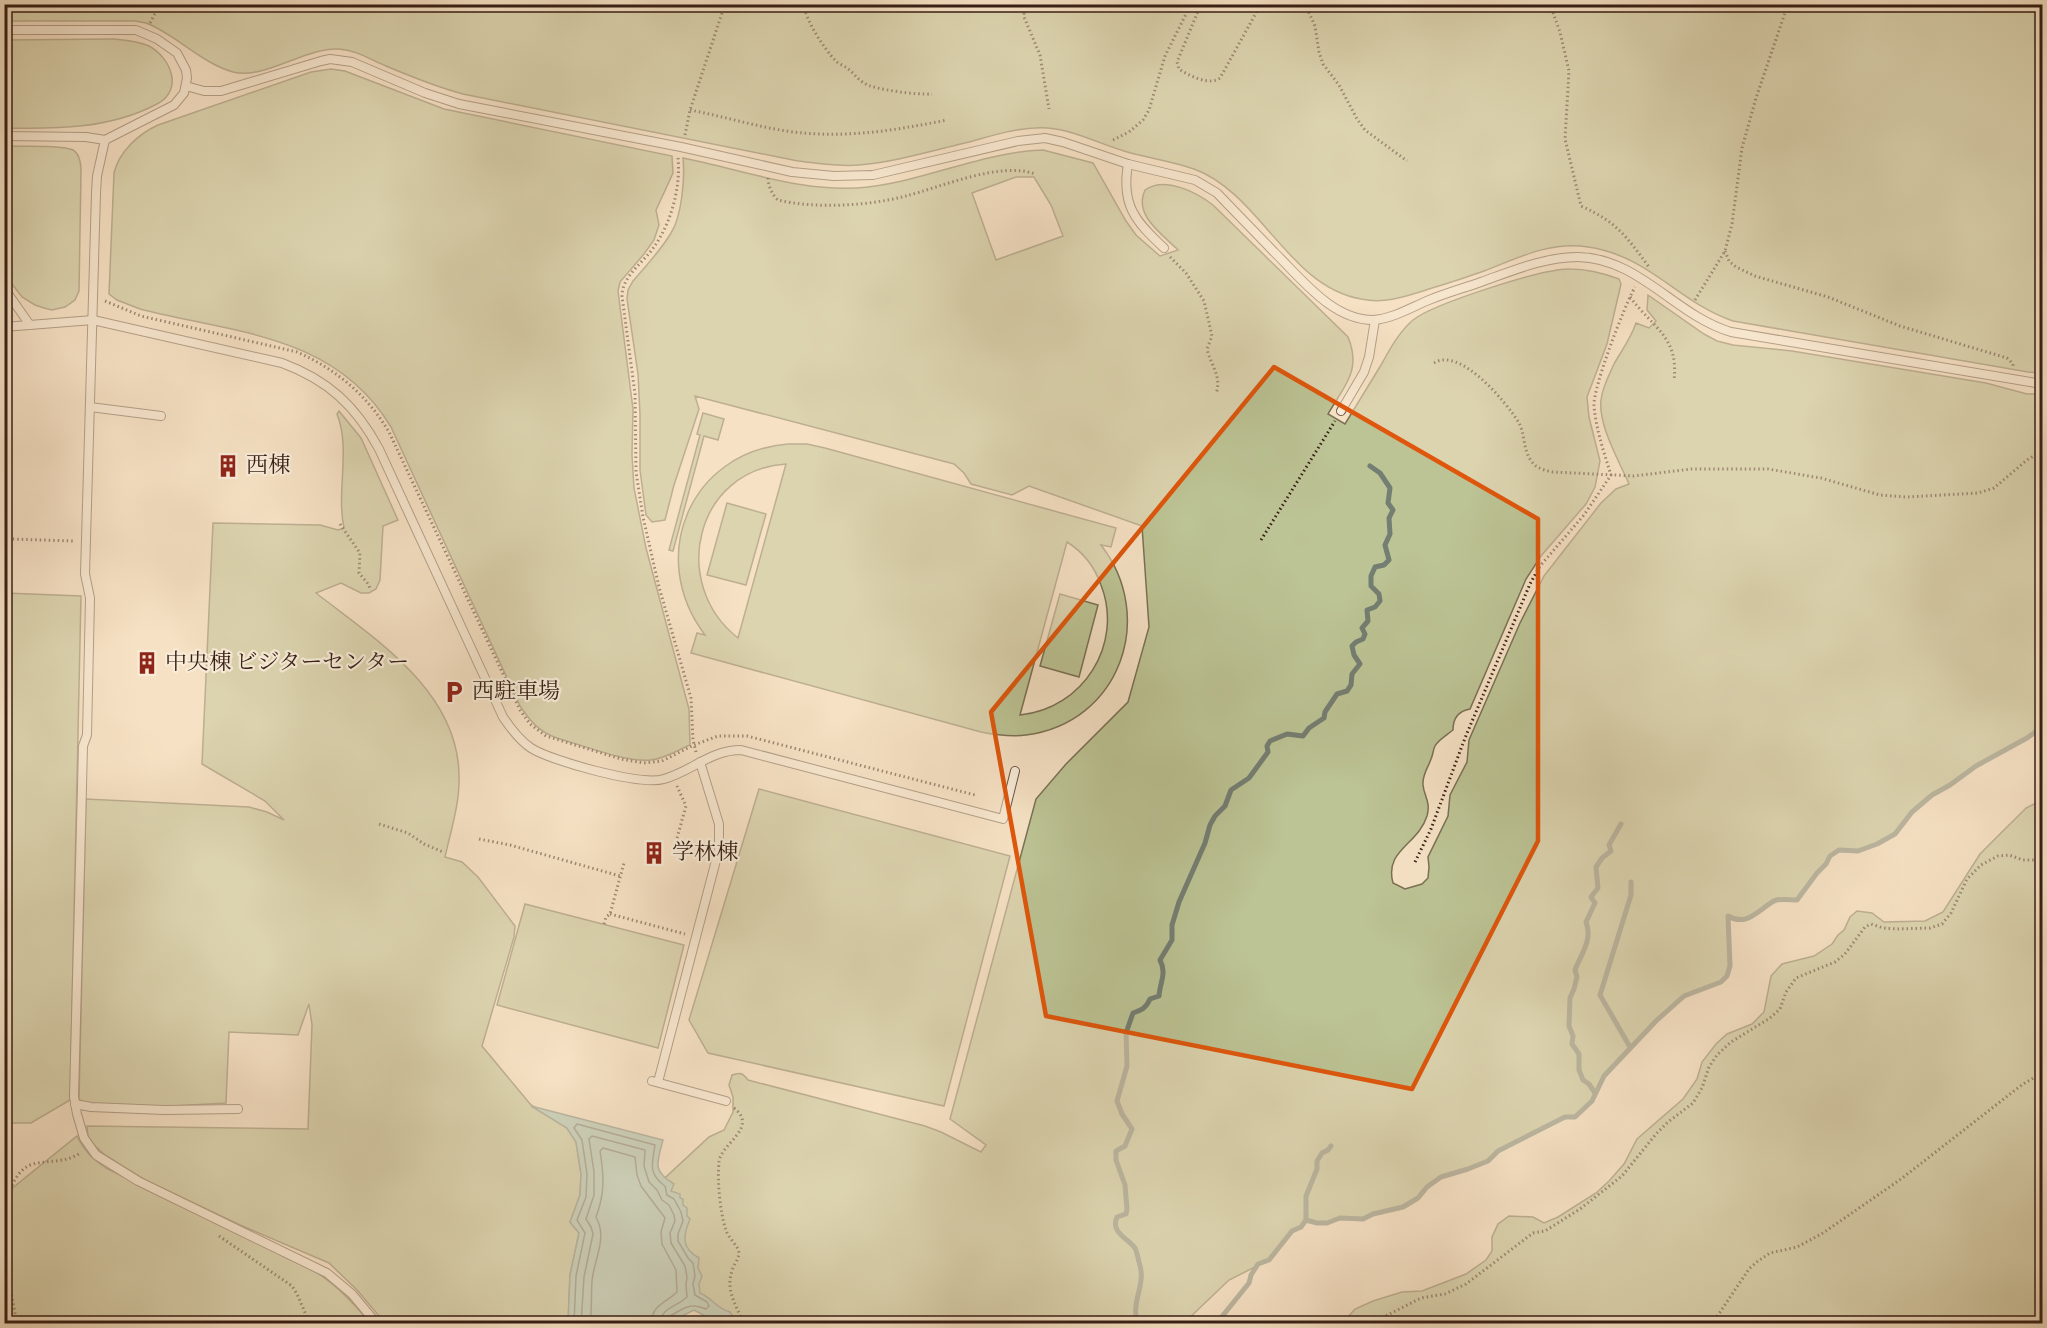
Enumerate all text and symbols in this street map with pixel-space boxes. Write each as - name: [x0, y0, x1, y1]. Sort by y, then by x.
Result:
- place label: 西棟: [246, 451, 290, 482]
- building icon: 西棟: [215, 453, 241, 479]
- place label: 中央棟 ビジターセンター: [165, 648, 409, 679]
- building icon: 中央棟 ビジターセンター: [134, 650, 160, 676]
- place label: 西駐車場: [472, 677, 560, 708]
- parking icon: 西駐車場: [441, 679, 467, 705]
- place label: 学林棟: [672, 838, 738, 869]
- building icon: 学林棟: [641, 840, 667, 866]

